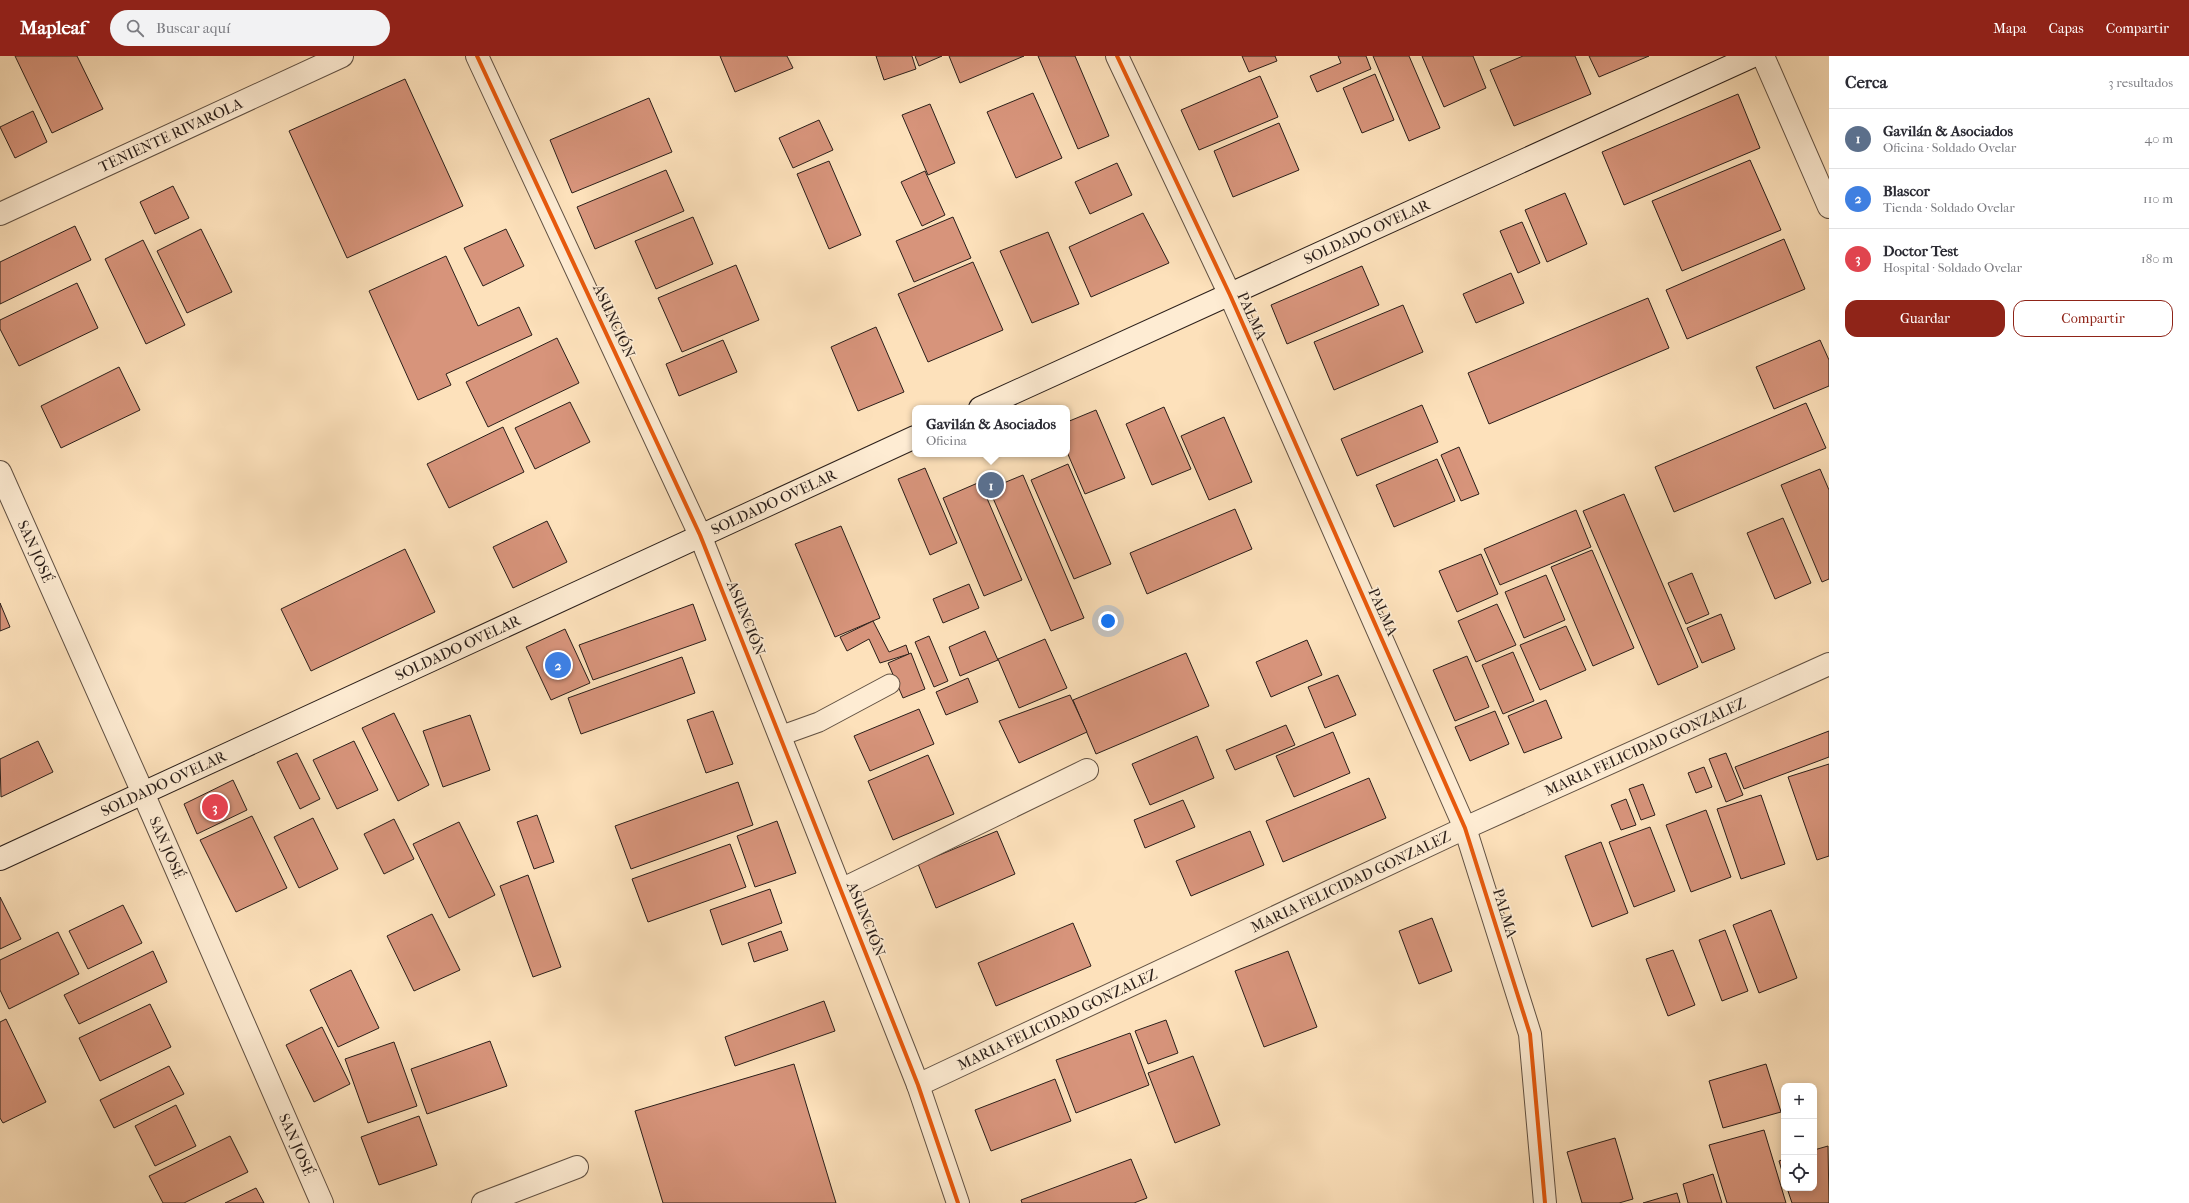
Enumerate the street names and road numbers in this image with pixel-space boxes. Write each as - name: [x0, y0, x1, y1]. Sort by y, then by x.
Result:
- street label: TENIENTE RIVAROLA: [96, 94, 246, 176]
- street label: SOLDADO OVELAR: [1301, 195, 1434, 268]
- street label: ASUNCIÓN: [589, 280, 639, 361]
- street label: PALMA: [1233, 289, 1271, 343]
- street label: SOLDADO OVELAR: [708, 465, 840, 539]
- street label: SAN JOSÉ: [14, 518, 57, 585]
- street label: ASUNCIÓN: [722, 577, 769, 659]
- street label: PALMA: [1364, 585, 1402, 639]
- street label: SOLDADO OVELAR: [392, 611, 524, 685]
- street label: MARIA FELICIDAD GONZALEZ: [1542, 694, 1749, 800]
- street label: SOLDADO OVELAR: [98, 746, 230, 820]
- street label: SAN JOSÉ: [145, 814, 188, 882]
- street label: MARIA FELICIDAD GONZALEZ: [1248, 827, 1453, 936]
- street label: ASUNCIÓN: [842, 878, 889, 960]
- street label: PALMA: [1489, 886, 1521, 940]
- street label: MARIA FELICIDAD GONZALEZ: [955, 965, 1160, 1074]
- street label: SAN JOSÉ: [275, 1111, 318, 1179]

